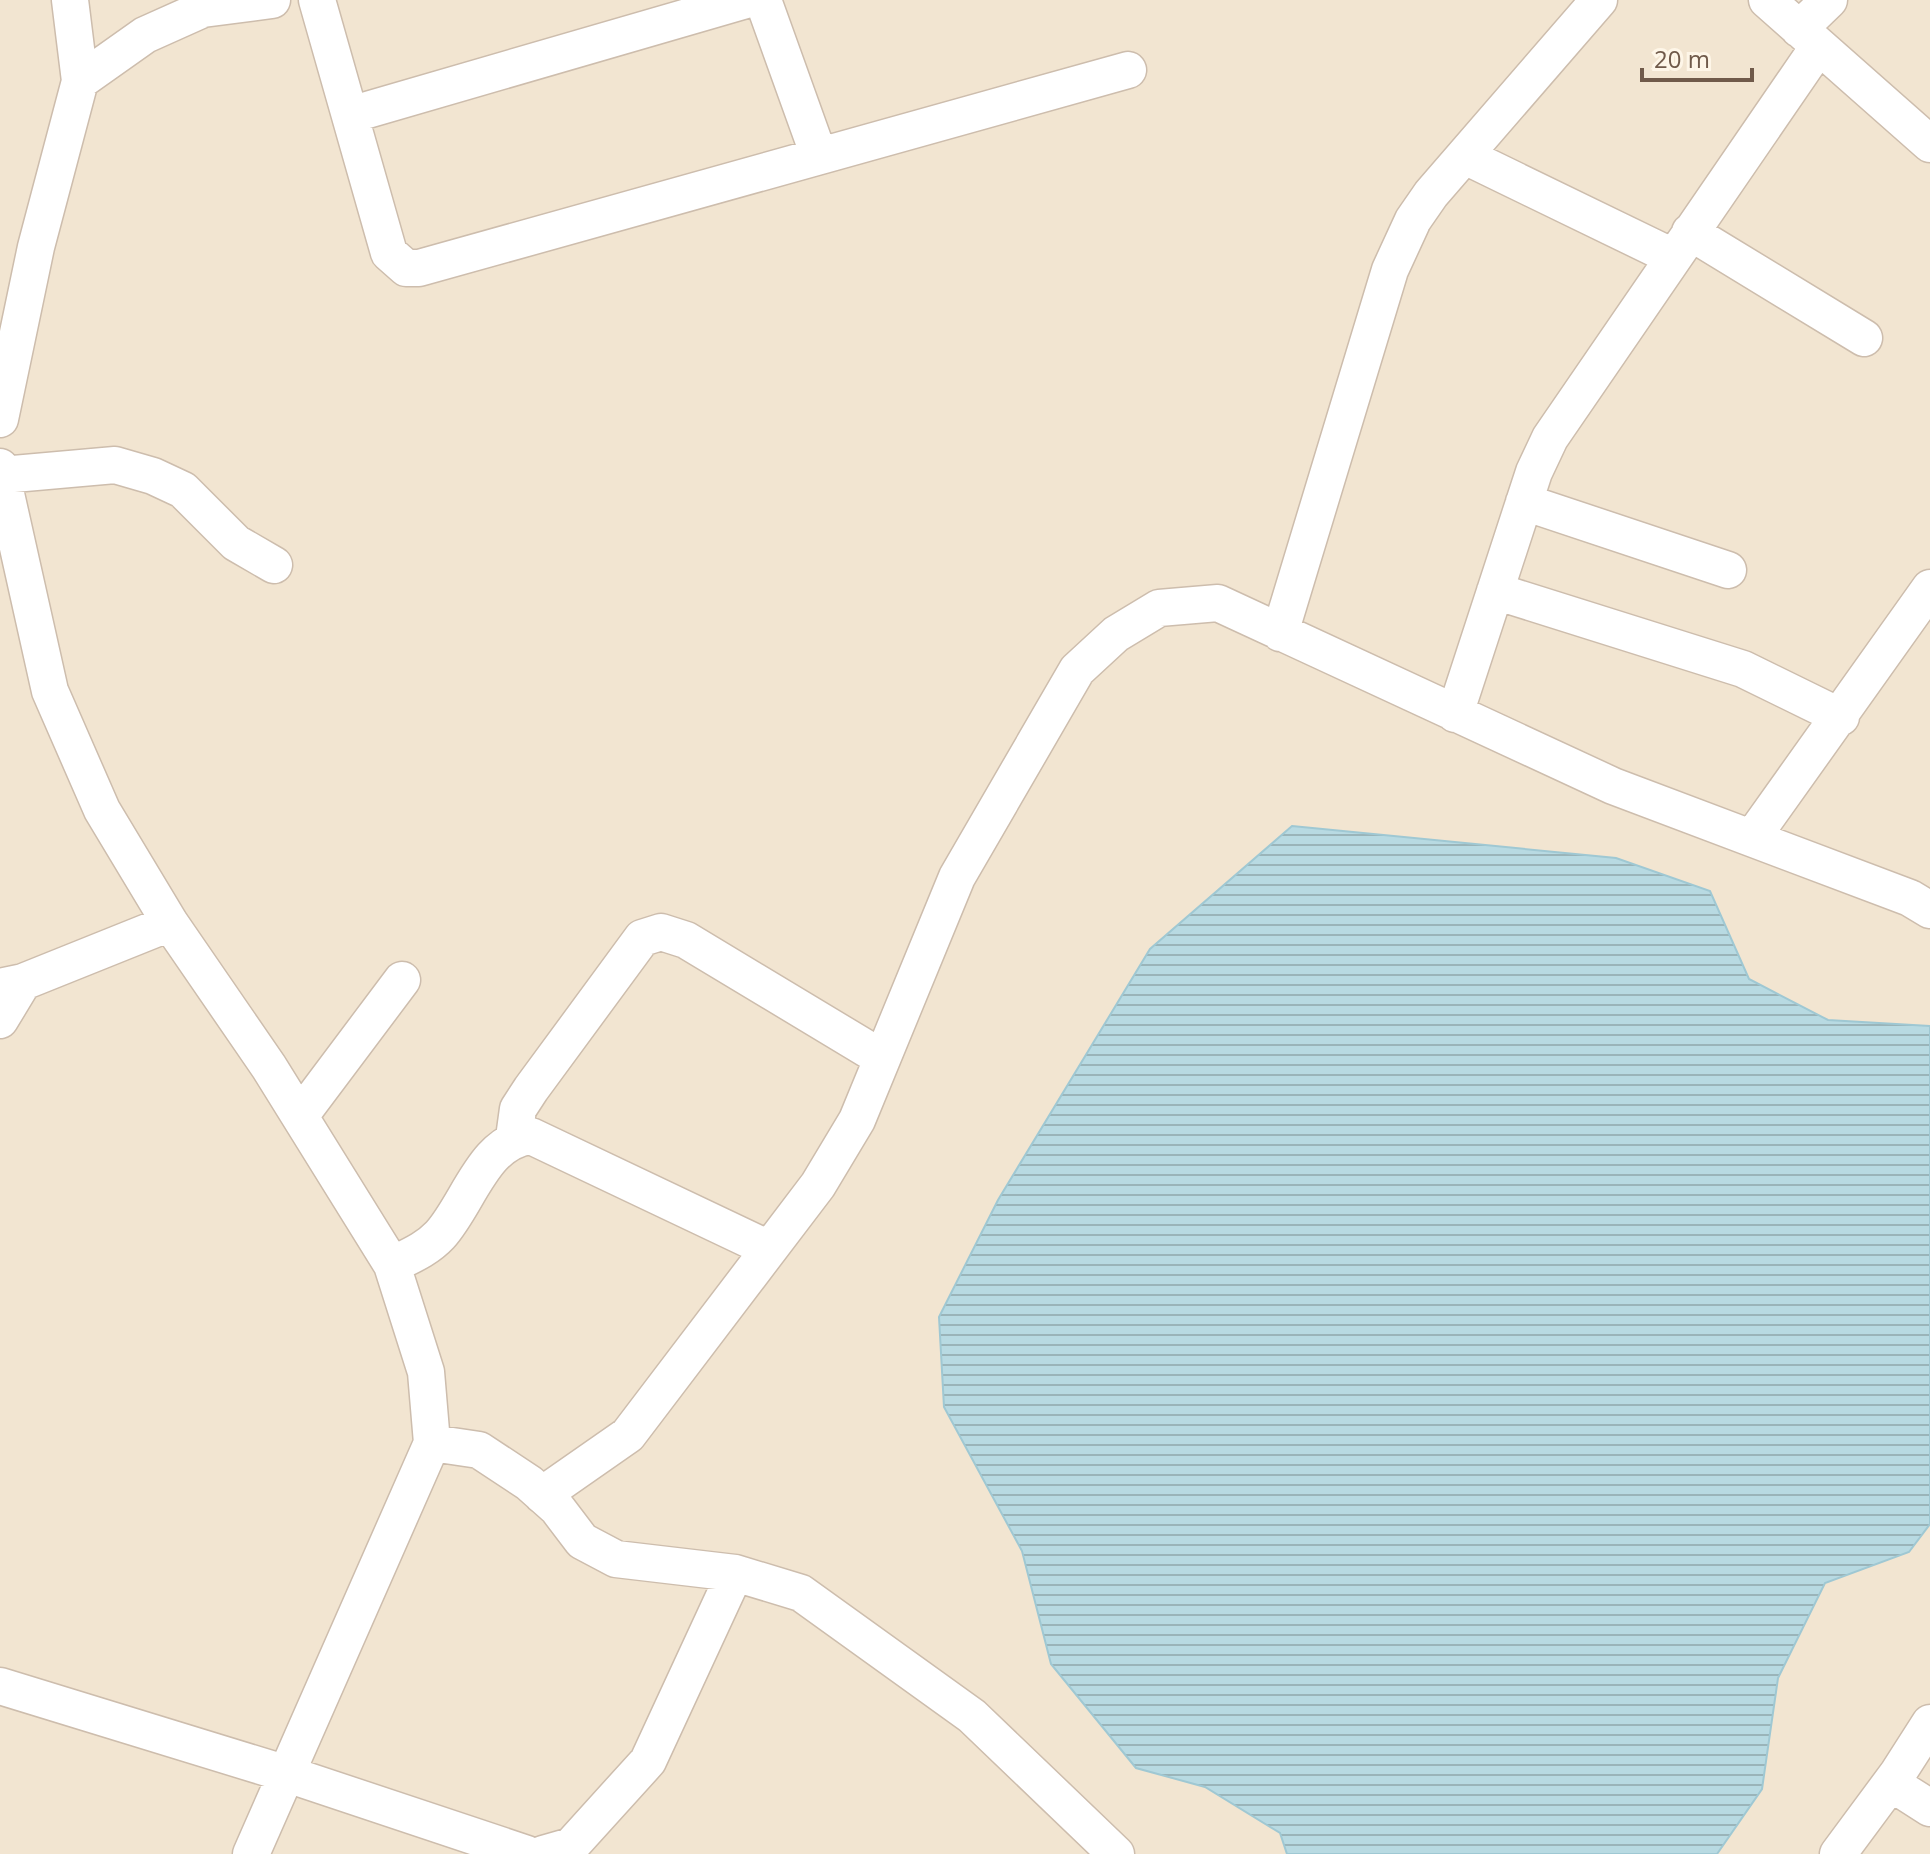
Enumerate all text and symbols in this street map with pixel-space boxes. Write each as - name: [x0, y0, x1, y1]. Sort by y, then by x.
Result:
- scale bar: [1642, 32, 1752, 82]
- text: 20 m: [1654, 42, 1710, 75]

